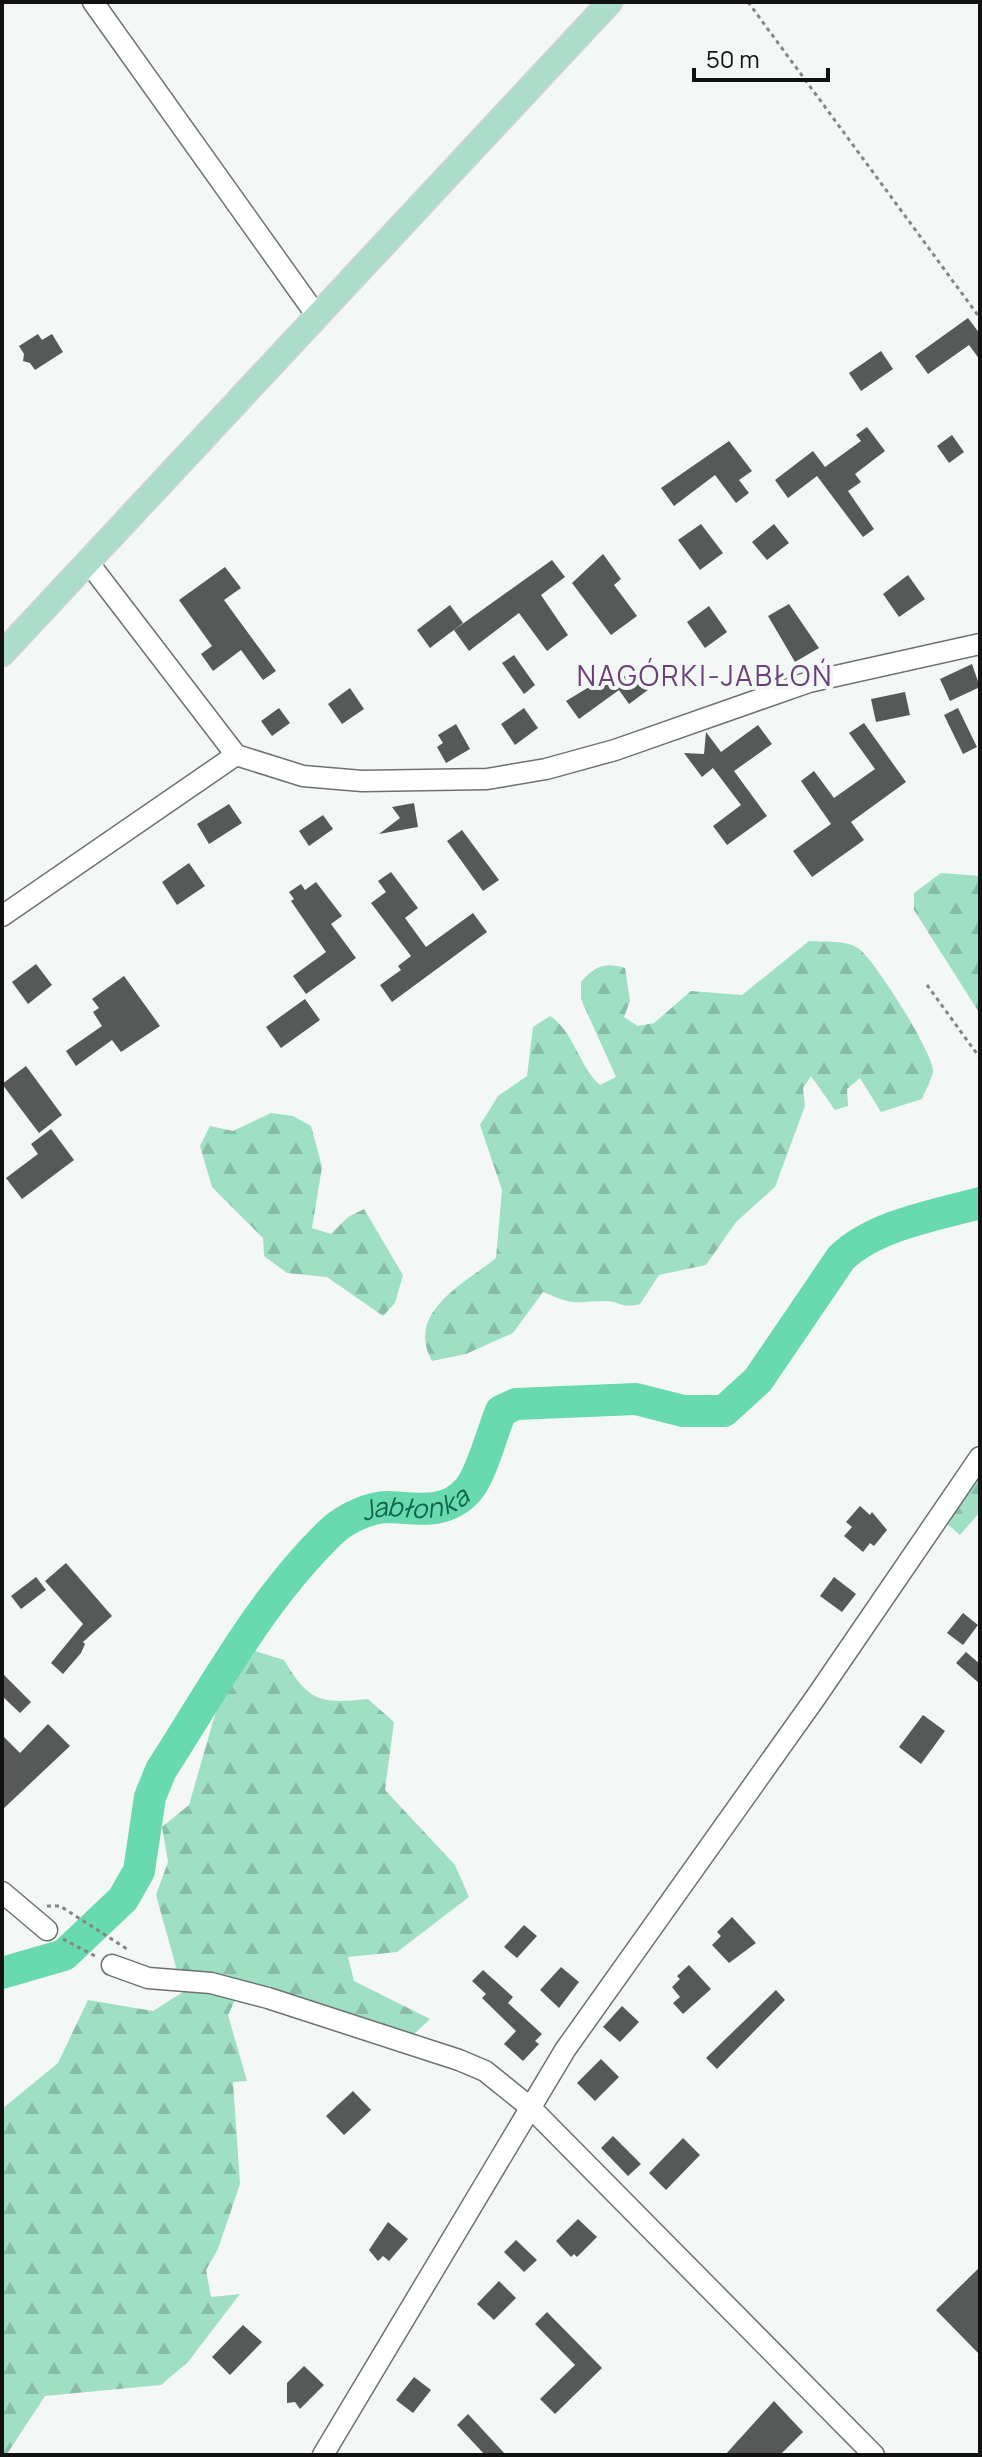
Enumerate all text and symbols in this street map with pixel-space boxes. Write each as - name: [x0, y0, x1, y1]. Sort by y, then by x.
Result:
- scale bar: [694, 32, 828, 82]
- text: 50 m: [706, 42, 760, 75]
- district label: NAGÓRKI-JABŁOŃ: [577, 656, 833, 694]
- water label: Jabłonka: [355, 1477, 478, 1529]

